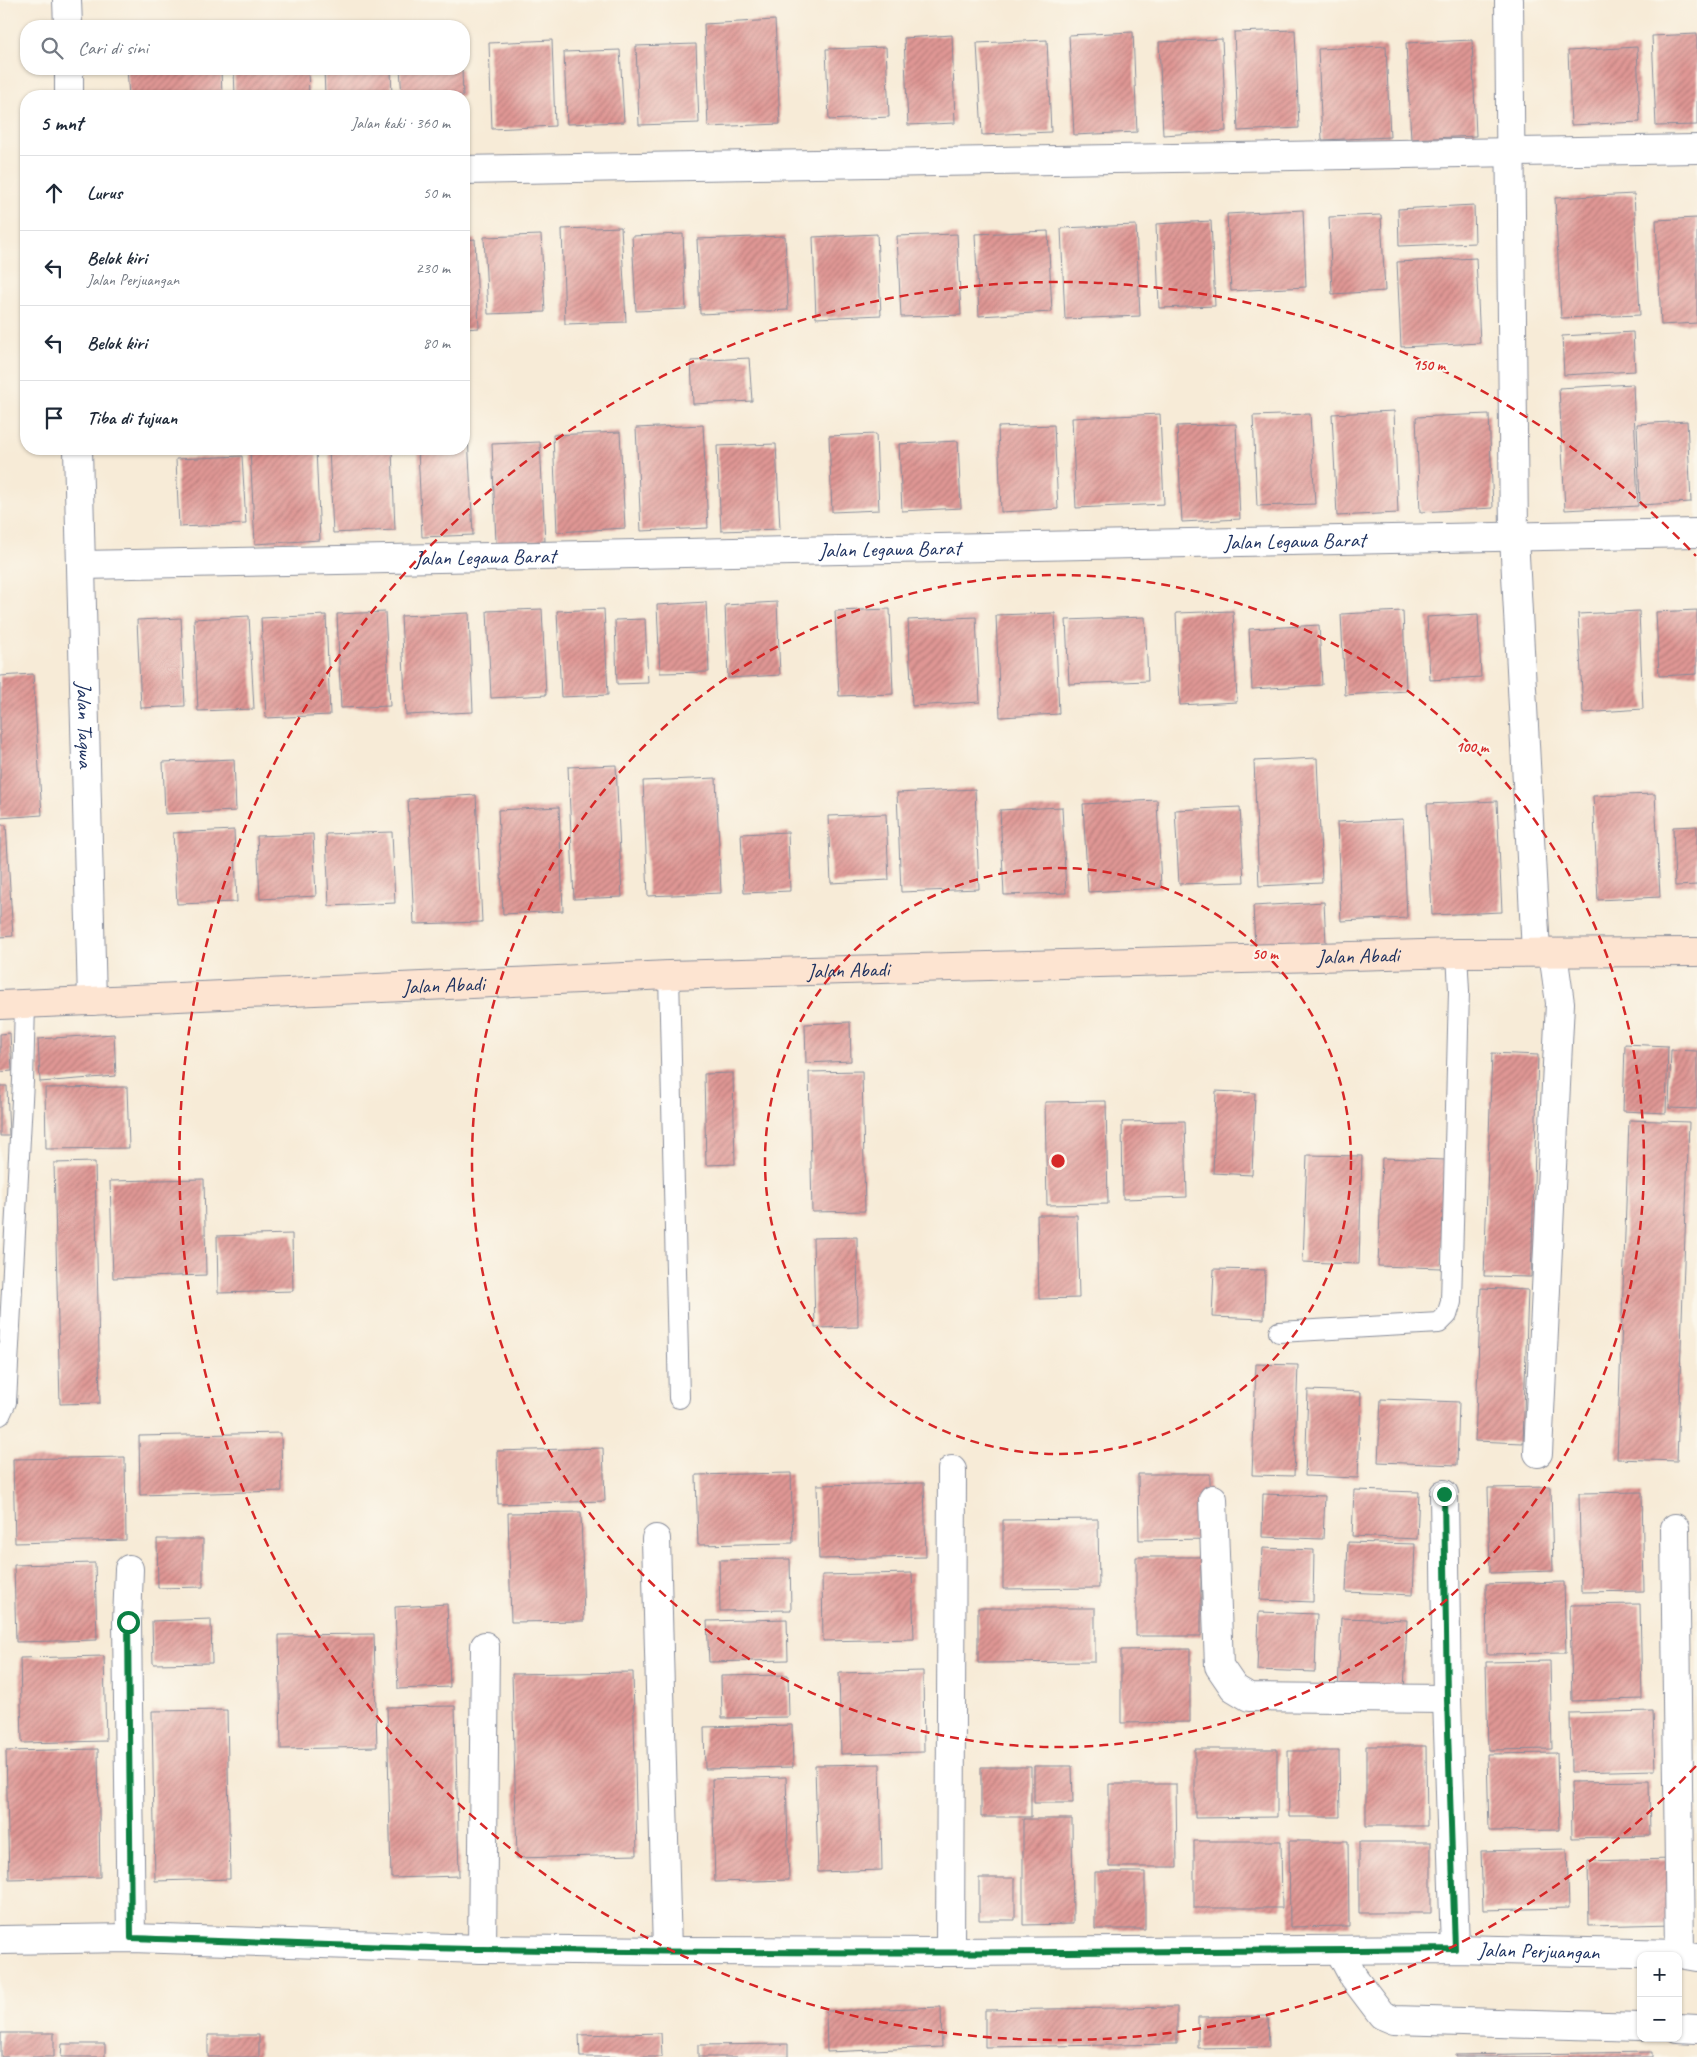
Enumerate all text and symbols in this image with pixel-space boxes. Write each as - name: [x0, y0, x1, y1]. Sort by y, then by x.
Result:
- search box: [20, 20, 470, 75]
- icon: search: [38, 34, 66, 62]
- text: Cari di sini: [78, 36, 148, 60]
- text: 5 mnt: [40, 110, 83, 136]
- text: Jalan kaki · 360 m: [352, 113, 450, 133]
- icon: ahead: [40, 179, 68, 207]
- text: Lurus: [87, 181, 122, 205]
- text: 50 m: [423, 183, 450, 203]
- text: Belok kiri: [87, 246, 147, 270]
- icon: left: [40, 254, 68, 282]
- text: 230 m: [416, 258, 450, 278]
- text: Jalan Perjuangan: [87, 270, 179, 290]
- icon: left: [40, 329, 68, 357]
- text: Belok kiri: [87, 331, 147, 355]
- text: 80 m: [423, 333, 450, 353]
- text: 150 m: [1413, 356, 1447, 375]
- icon: arrive: [40, 404, 68, 432]
- text: Tiba di tujuan: [87, 406, 177, 430]
- street label: Jalan Legawa Barat: [1223, 527, 1369, 555]
- street label: Jalan Legawa Barat: [818, 535, 964, 563]
- street label: Jalan Legawa Barat: [413, 543, 559, 571]
- street label: Jalan Taqwa: [71, 681, 99, 770]
- text: 100 m: [1456, 738, 1490, 757]
- street label: Jalan Abadi: [1315, 942, 1403, 970]
- text: 50 m: [1252, 945, 1279, 964]
- street label: Jalan Abadi: [806, 956, 893, 984]
- street label: Jalan Abadi: [401, 970, 488, 1000]
- centre of rings: [1049, 1152, 1067, 1170]
- route end: [1433, 1483, 1456, 1506]
- route start: [117, 1611, 140, 1634]
- street label: Jalan Perjuangan: [1477, 1936, 1600, 1965]
- map controls: [1637, 1952, 1682, 2042]
- button: +: [1637, 1952, 1682, 1997]
- button: −: [1637, 1997, 1682, 2042]

